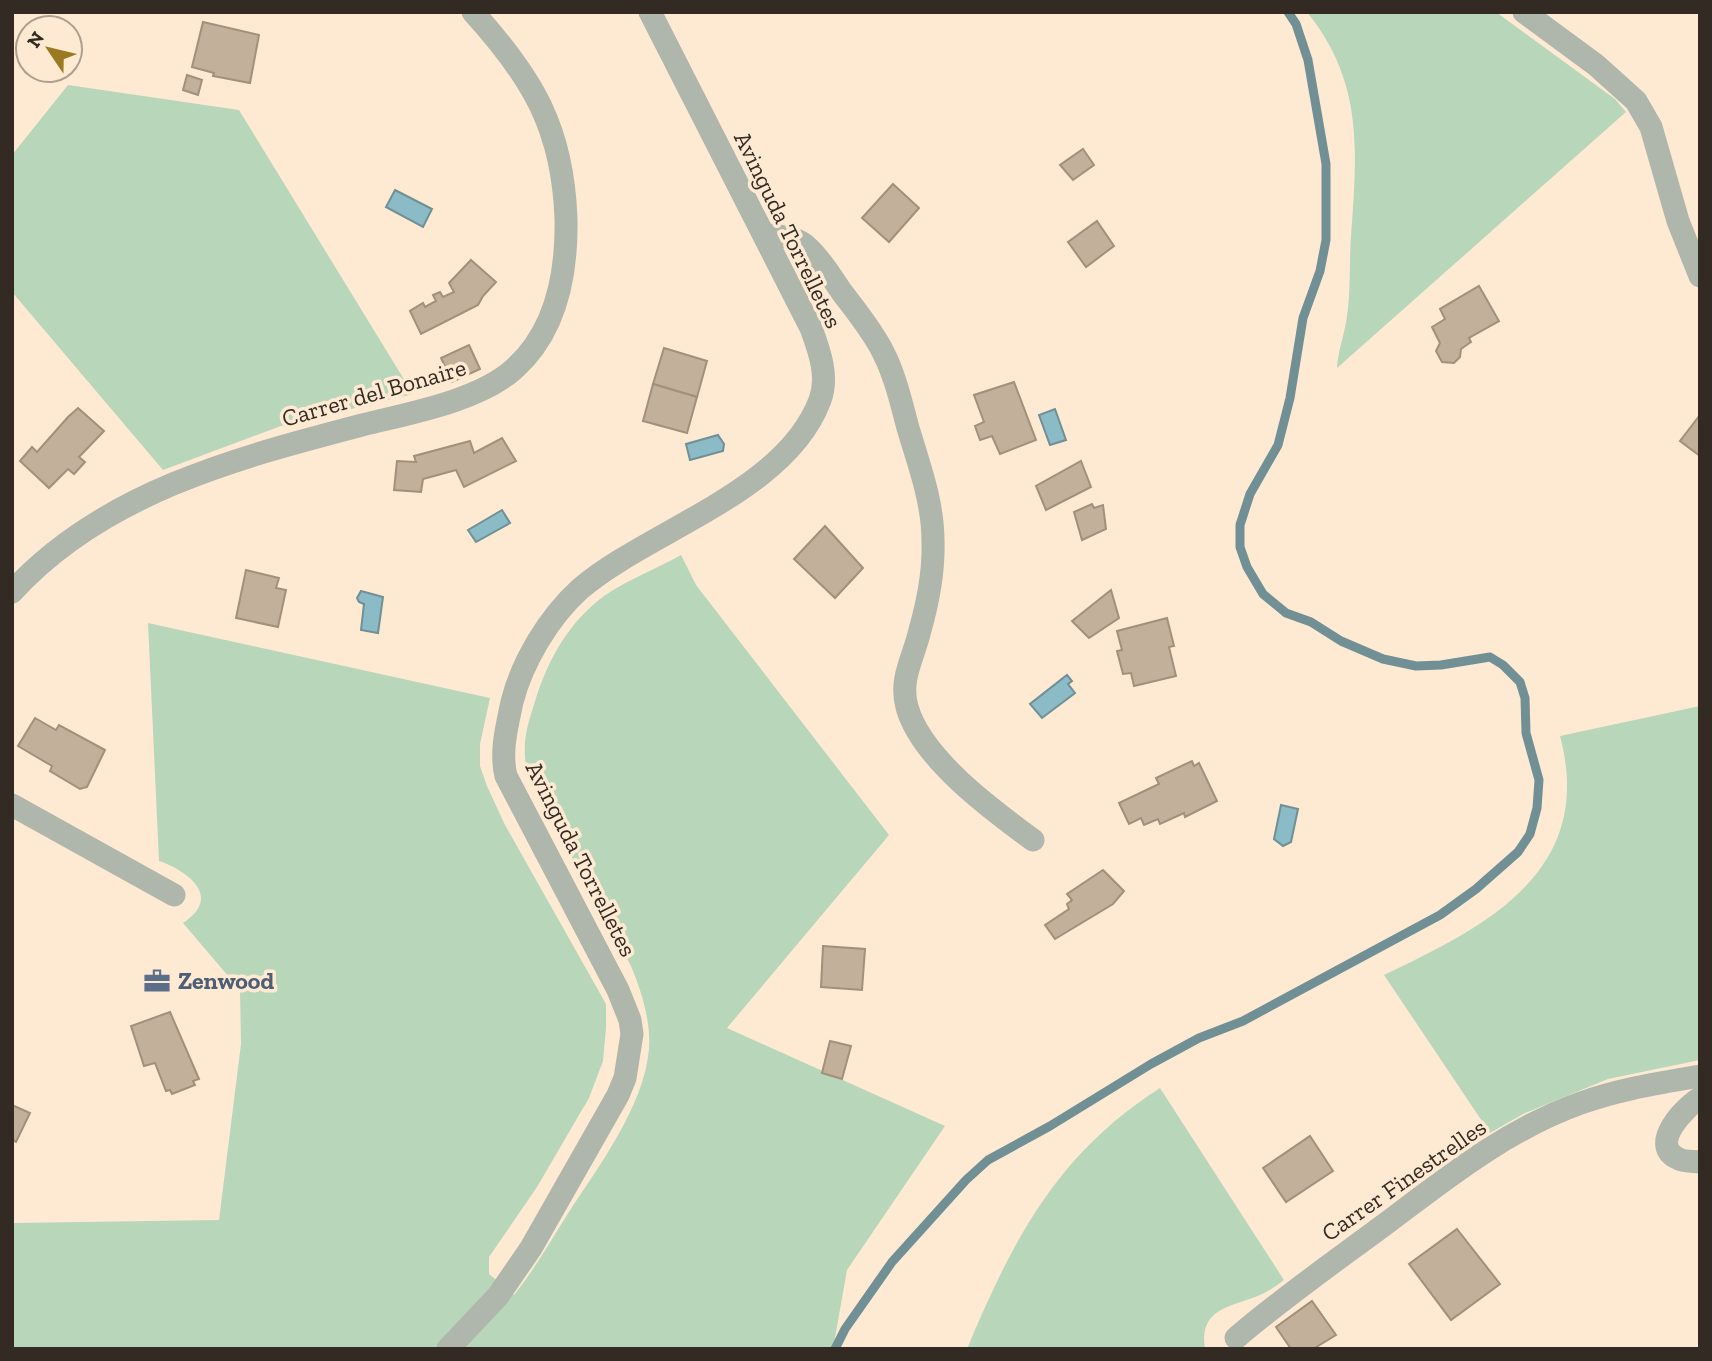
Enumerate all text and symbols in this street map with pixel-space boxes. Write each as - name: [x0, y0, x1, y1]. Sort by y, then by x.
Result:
- north arrow: [14, 14, 84, 84]
- text: N: [22, 27, 49, 52]
- street label: Avinguda Torrelletes: [728, 127, 849, 333]
- street label: Carrer del Bonaire: [278, 352, 469, 433]
- street label: Avinguda Torrelletes: [520, 756, 643, 961]
- office icon: Zenwood: [142, 966, 172, 996]
- place label: Zenwood: [178, 966, 274, 995]
- street label: Carrer Finestrelles: [1316, 1112, 1492, 1247]

